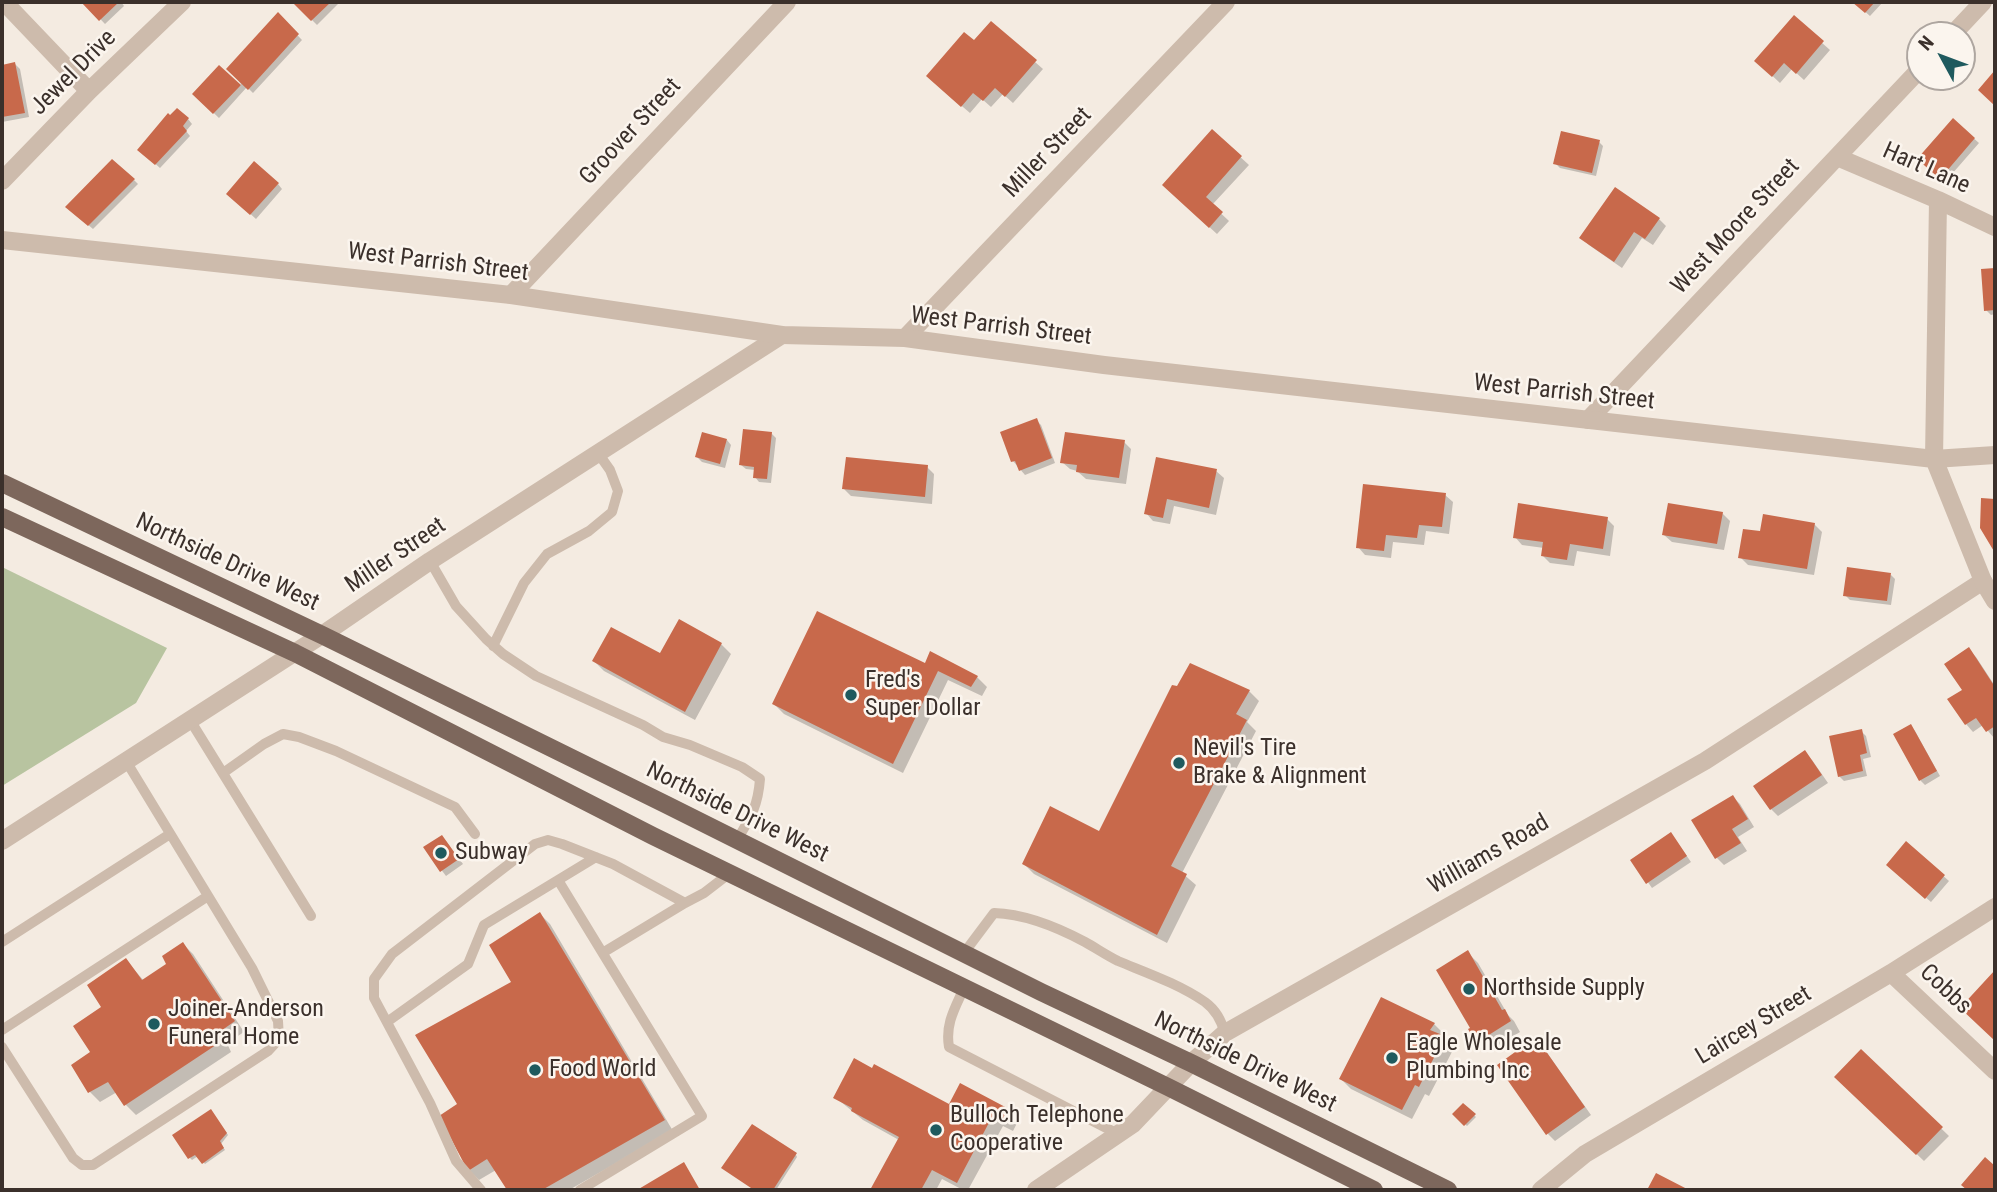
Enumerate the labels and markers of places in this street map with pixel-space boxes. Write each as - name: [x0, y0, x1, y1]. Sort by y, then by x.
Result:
- place label: Fred's Super Dollar: [865, 667, 981, 723]
- marker: Fred's Super Dollar: [843, 687, 859, 703]
- place label: Nevil's Tire Brake & Alignment: [1193, 735, 1367, 791]
- marker: Nevil's Tire Brake & Alignment: [1171, 755, 1187, 771]
- place label: Subway: [455, 839, 528, 867]
- marker: Subway: [433, 845, 449, 861]
- place label: Northside Supply: [1483, 975, 1645, 1003]
- marker: Northside Supply: [1461, 981, 1477, 997]
- place label: Joiner-Anderson Funeral Home: [168, 996, 324, 1052]
- marker: Joiner-Anderson Funeral Home: [146, 1016, 162, 1032]
- place label: Eagle Wholesale Plumbing Inc: [1406, 1030, 1561, 1086]
- marker: Eagle Wholesale Plumbing Inc: [1384, 1050, 1400, 1066]
- place label: Food World: [549, 1056, 656, 1084]
- marker: Food World: [527, 1062, 543, 1078]
- place label: Bulloch Telephone Cooperative: [950, 1102, 1124, 1158]
- marker: Bulloch Telephone Cooperative: [928, 1122, 944, 1138]

